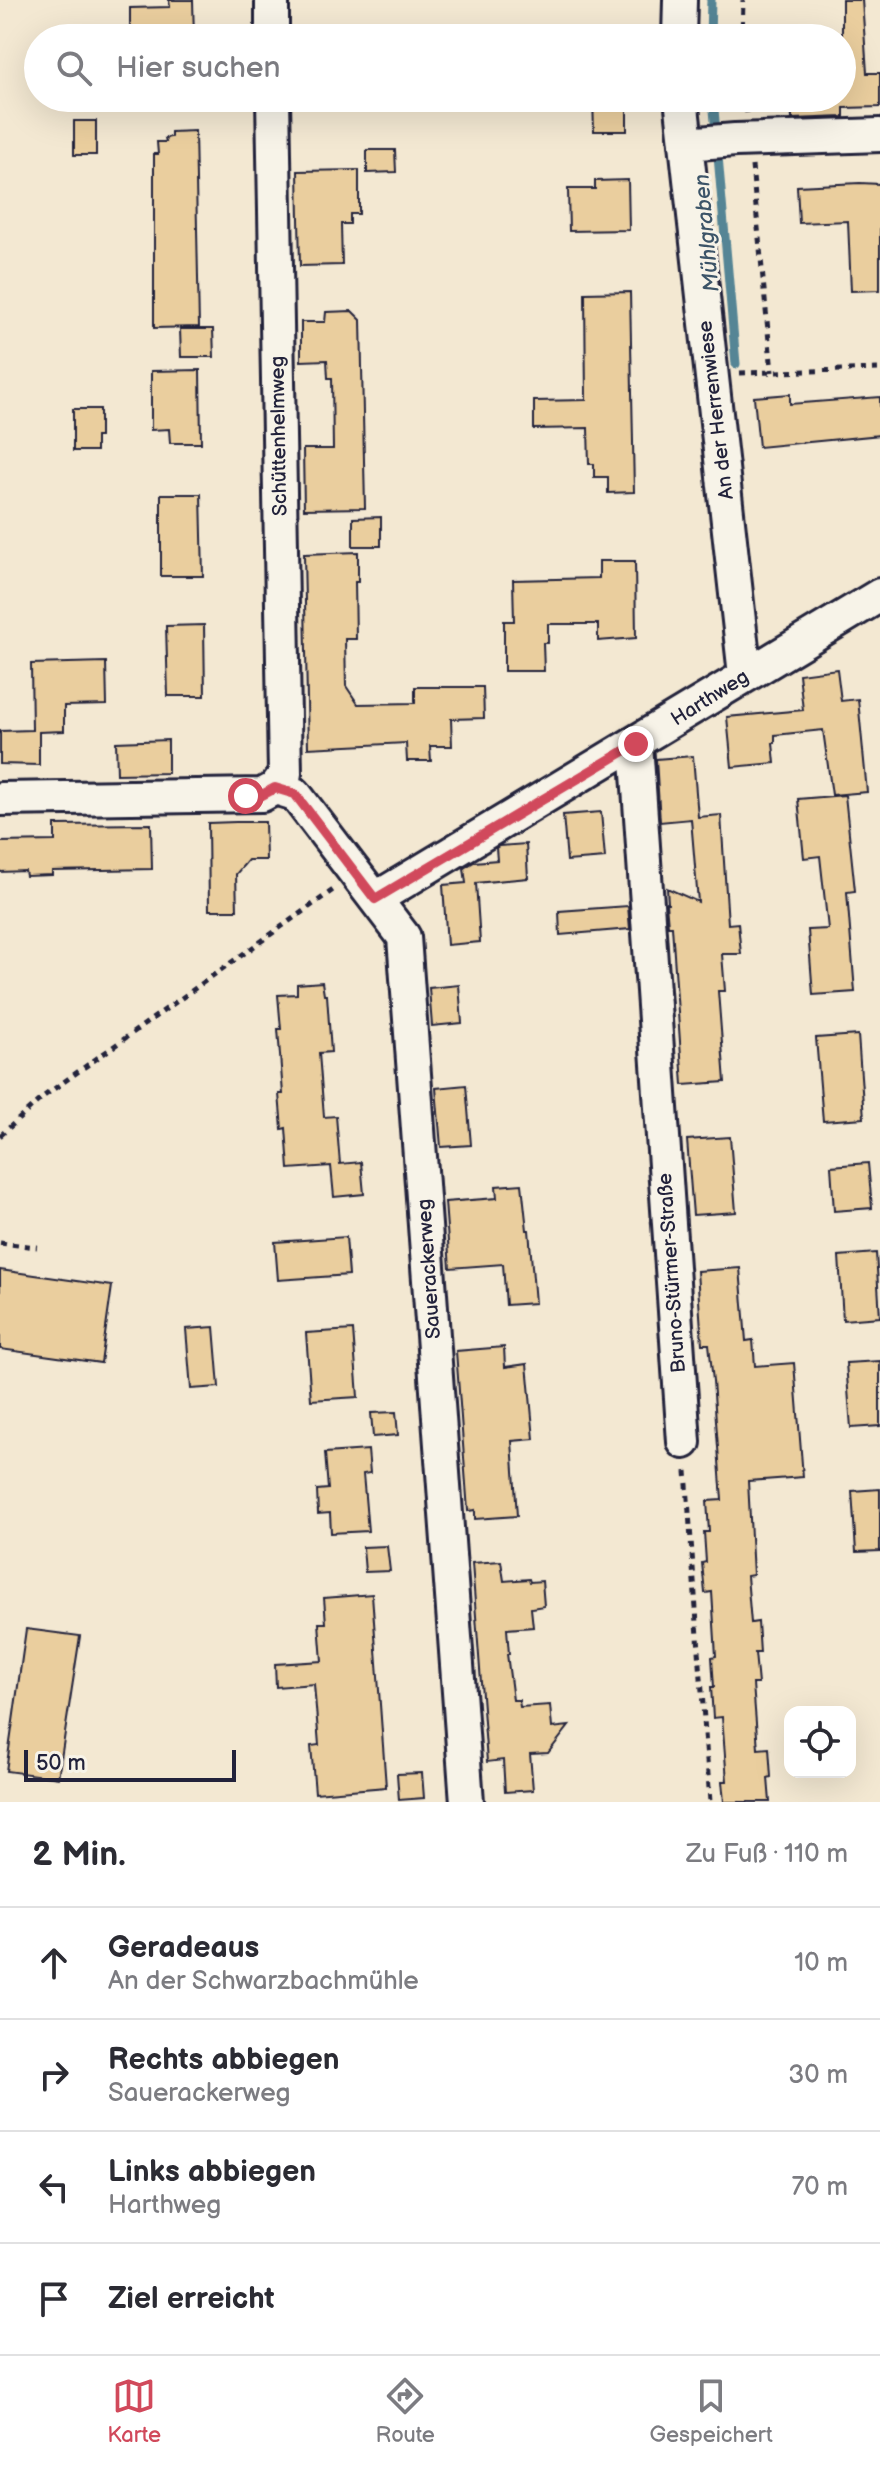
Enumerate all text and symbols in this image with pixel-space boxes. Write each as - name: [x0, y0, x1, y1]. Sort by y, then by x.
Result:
- search box: [24, 24, 856, 112]
- icon: search: [52, 46, 96, 90]
- text: Hier suchen: [116, 50, 281, 86]
- water label: Mühlgraben: [688, 173, 726, 293]
- street label: An der Herrenwiese: [693, 319, 739, 501]
- street label: Schüttenhelmweg: [266, 356, 292, 516]
- street label: Harthweg: [667, 665, 753, 731]
- route end: [618, 726, 654, 762]
- route start: [228, 778, 264, 814]
- street label: Bruno-Stürmer-Straße: [653, 1172, 691, 1374]
- street label: Sauerackerweg: [412, 1198, 446, 1340]
- map controls: [784, 1706, 856, 1778]
- button: locate: [784, 1706, 856, 1778]
- scale bar: [24, 1746, 236, 1782]
- text: 50 m: [36, 1750, 86, 1777]
- text: 2 Min.: [32, 1834, 126, 1875]
- text: Zu Fuß · 110 m: [686, 1839, 848, 1870]
- text: Geradeaus: [108, 1930, 259, 1966]
- icon: ahead: [32, 1941, 76, 1985]
- text: 10 m: [794, 1948, 848, 1979]
- text: An der Schwarzbachmühle: [108, 1966, 419, 1997]
- text: Rechts abbiegen: [108, 2042, 340, 2078]
- icon: right: [32, 2053, 76, 2097]
- text: 30 m: [788, 2060, 848, 2091]
- text: Sauerackerweg: [108, 2078, 291, 2109]
- text: Links abbiegen: [108, 2154, 316, 2190]
- icon: left: [32, 2165, 76, 2209]
- text: 70 m: [791, 2172, 848, 2203]
- text: Harthweg: [108, 2190, 221, 2221]
- icon: arrive: [32, 2277, 76, 2321]
- text: Ziel erreicht: [108, 2281, 275, 2317]
- tab: Karte: [107, 2374, 161, 2449]
- tab: Route: [376, 2374, 435, 2449]
- tab: Gespeichert: [649, 2374, 773, 2449]

